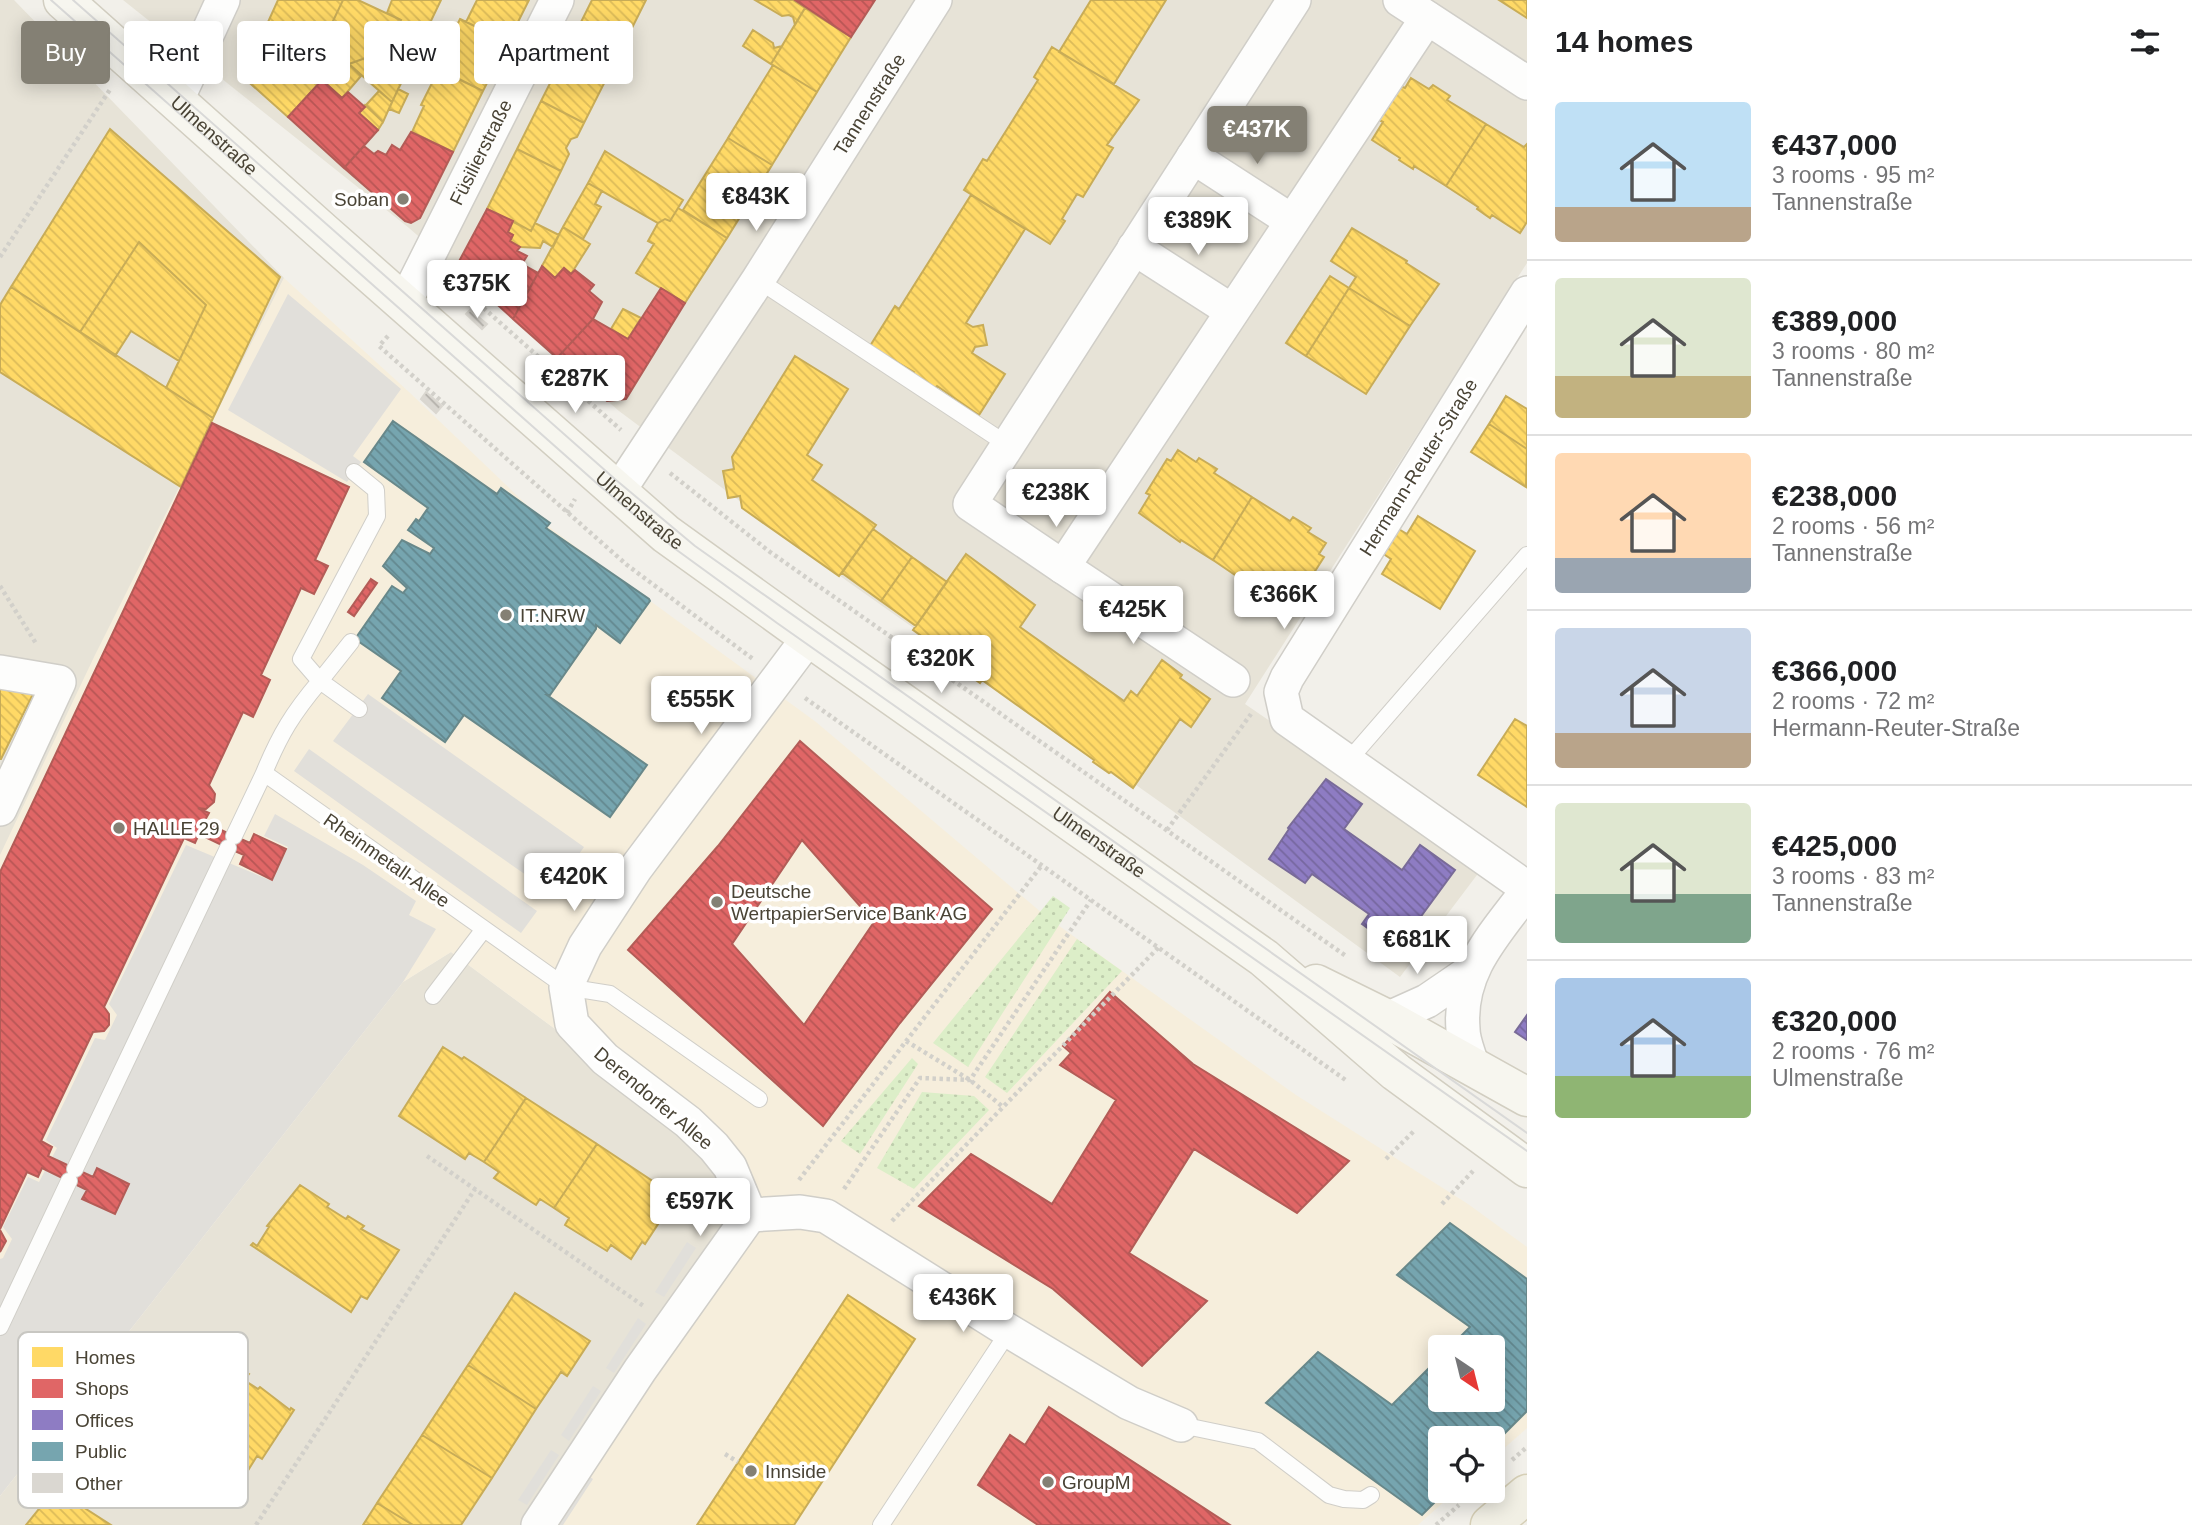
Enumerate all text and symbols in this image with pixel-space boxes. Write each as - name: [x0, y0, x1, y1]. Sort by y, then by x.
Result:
- chip: Buy: [21, 21, 110, 84]
- chip: Rent: [124, 21, 223, 84]
- chip: Filters: [237, 21, 350, 84]
- chip: New: [364, 21, 460, 84]
- chip: Apartment: [474, 21, 633, 84]
- icon: filters: [2126, 23, 2164, 61]
- text: 14 homes: [1555, 25, 1693, 58]
- street label: Tannenstraße: [830, 50, 909, 159]
- street label: Ulmenstraße: [167, 91, 262, 180]
- street label: Füsilierstraße: [446, 96, 516, 209]
- pin: €437K: [1208, 106, 1306, 166]
- text: €437K: [1223, 116, 1291, 142]
- text: €437,000: [1772, 128, 1897, 161]
- icon: home: [1611, 130, 1695, 214]
- text: 3 rooms · 95 m²: [1772, 162, 1934, 188]
- pin: €843K: [707, 174, 805, 233]
- text: €843K: [722, 183, 790, 209]
- place label: Soban: [334, 189, 389, 210]
- text: Tannenstraße: [1772, 189, 1913, 215]
- marker: Soban: [395, 191, 411, 207]
- pin: €389K: [1149, 198, 1247, 257]
- text: €389K: [1164, 207, 1232, 233]
- pin: €375K: [428, 260, 526, 320]
- text: €375K: [443, 270, 511, 296]
- text: €389,000: [1772, 304, 1897, 337]
- icon: home: [1611, 306, 1695, 390]
- text: 3 rooms · 80 m²: [1772, 338, 1934, 364]
- pin: €287K: [526, 356, 624, 415]
- text: €287K: [541, 365, 609, 391]
- text: Tannenstraße: [1772, 365, 1913, 391]
- street label: Hermann-Reuter-Straße: [1355, 375, 1482, 560]
- street label: Ulmenstraße: [591, 467, 687, 554]
- pin: €238K: [1007, 470, 1105, 529]
- text: €238K: [1022, 479, 1090, 505]
- text: €238,000: [1772, 479, 1897, 512]
- icon: home: [1611, 481, 1695, 565]
- text: 2 rooms · 56 m²: [1772, 513, 1934, 539]
- text: Tannenstraße: [1772, 540, 1913, 566]
- pin: €366K: [1235, 572, 1333, 631]
- text: €366K: [1250, 581, 1318, 607]
- pin: €425K: [1084, 586, 1182, 646]
- text: €425K: [1099, 596, 1167, 622]
- place label: IT.NRW: [520, 605, 585, 626]
- marker: IT.NRW: [498, 607, 514, 623]
- pin: €320K: [892, 636, 990, 695]
- text: €320K: [907, 645, 975, 671]
- text: €366,000: [1772, 654, 1897, 687]
- icon: home: [1611, 656, 1695, 740]
- pin: €555K: [652, 676, 750, 736]
- text: €555K: [667, 686, 735, 712]
- text: 2 rooms · 72 m²: [1772, 688, 1934, 714]
- text: Hermann-Reuter-Straße: [1772, 715, 2020, 741]
- street label: Ulmenstraße: [1049, 802, 1150, 882]
- street label: Rheinmetall-Allee: [320, 809, 454, 912]
- place label: HALLE 29: [133, 818, 220, 839]
- marker: HALLE 29: [111, 820, 127, 836]
- text: €425,000: [1772, 829, 1897, 862]
- icon: home: [1611, 831, 1695, 915]
- pin: €420K: [525, 853, 623, 913]
- text: €420K: [540, 863, 608, 889]
- text: 3 rooms · 83 m²: [1772, 863, 1934, 889]
- place label: Deutsche WertpapierService Bank AG: [731, 881, 967, 924]
- text: Tannenstraße: [1772, 890, 1913, 916]
- marker: Deutsche WertpapierService Bank AG: [709, 894, 725, 910]
- pin: €681K: [1368, 916, 1466, 976]
- text: €681K: [1383, 926, 1451, 952]
- text: €320,000: [1772, 1004, 1897, 1037]
- icon: home: [1611, 1006, 1695, 1090]
- text: 2 rooms · 76 m²: [1772, 1038, 1934, 1064]
- street label: Derendorfer Allee: [590, 1043, 717, 1154]
- text: Ulmenstraße: [1772, 1065, 1904, 1091]
- pin: €597K: [651, 1178, 749, 1238]
- text: €597K: [666, 1188, 734, 1214]
- pin: €436K: [914, 1274, 1012, 1334]
- text: €436K: [929, 1284, 997, 1310]
- legend: [18, 1332, 248, 1508]
- north arrow: [1428, 1335, 1505, 1412]
- map controls: [1428, 1335, 1505, 1503]
- text: Homes: [75, 1347, 135, 1368]
- text: Shops: [75, 1378, 129, 1399]
- text: Offices: [75, 1410, 134, 1431]
- button: locate: [1428, 1426, 1505, 1503]
- text: Public: [75, 1441, 127, 1462]
- place label: Innside: [765, 1461, 826, 1482]
- marker: Innside: [743, 1463, 759, 1479]
- place label: GroupM: [1062, 1472, 1131, 1493]
- text: Other: [75, 1473, 123, 1494]
- marker: GroupM: [1040, 1474, 1056, 1490]

